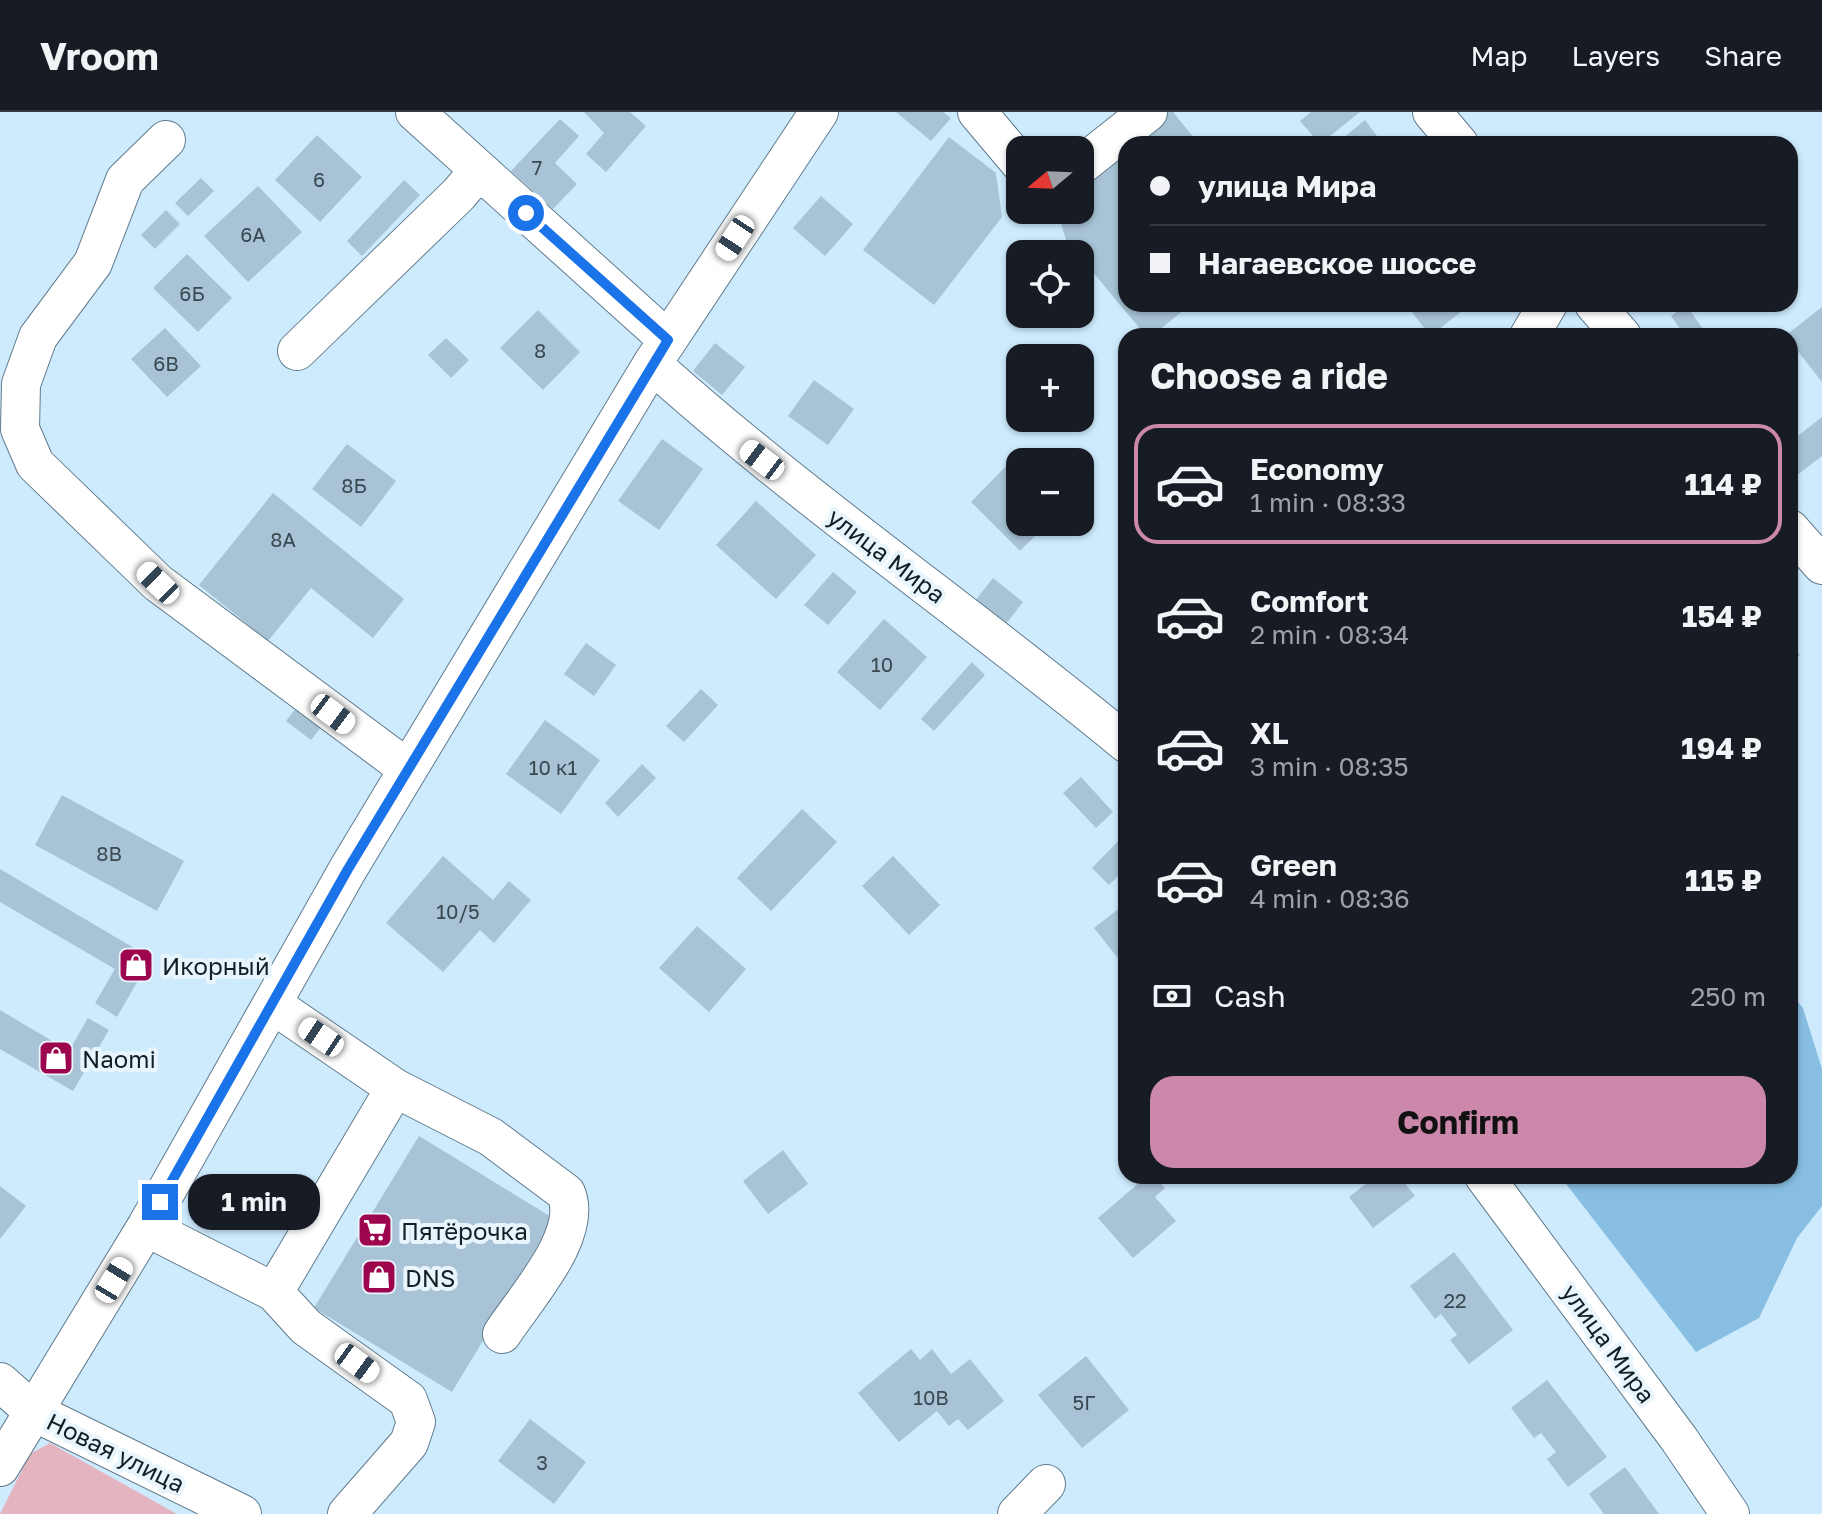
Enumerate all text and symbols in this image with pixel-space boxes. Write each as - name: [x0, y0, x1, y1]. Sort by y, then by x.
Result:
- text: Vroom: [40, 33, 159, 78]
- text: Map: [1470, 39, 1528, 72]
- text: Layers: [1572, 39, 1660, 72]
- text: Share: [1704, 39, 1782, 72]
- north arrow: [1006, 136, 1094, 224]
- map controls: [1006, 136, 1094, 536]
- house number: 7: [532, 155, 542, 179]
- house number: 6: [313, 167, 325, 191]
- text: улица Мира: [1198, 168, 1376, 204]
- route start: [508, 195, 544, 231]
- car: [712, 211, 758, 265]
- house number: 6А: [240, 222, 266, 246]
- button: locate: [1006, 240, 1094, 328]
- text: Нагаевское шоссе: [1198, 245, 1476, 281]
- house number: 6Б: [179, 281, 205, 305]
- house number: 8: [534, 338, 546, 362]
- button: +: [1006, 344, 1094, 432]
- house number: 6В: [153, 351, 179, 375]
- text: Choose a ride: [1150, 354, 1388, 397]
- car: [736, 436, 788, 484]
- button: −: [1006, 448, 1094, 536]
- icon: car: [1154, 448, 1226, 520]
- text: Economy: [1250, 451, 1384, 487]
- text: 114 ₽: [1685, 466, 1762, 502]
- house number: 8Б: [341, 473, 367, 497]
- text: 1 min · 08:33: [1250, 487, 1406, 518]
- street label: улица Мира: [822, 501, 952, 609]
- house number: 8А: [270, 527, 296, 551]
- car: [132, 558, 184, 608]
- icon: car: [1154, 580, 1226, 652]
- text: Comfort: [1250, 583, 1369, 619]
- text: 154 ₽: [1682, 598, 1762, 634]
- text: 2 min · 08:34: [1250, 619, 1409, 650]
- house number: 10: [871, 652, 893, 676]
- car: [307, 690, 359, 738]
- icon: car: [1154, 712, 1226, 784]
- text: XL: [1250, 715, 1289, 751]
- text: 194 ₽: [1681, 730, 1762, 766]
- text: 3 min · 08:35: [1250, 751, 1409, 782]
- house number: 10 к1: [529, 755, 577, 779]
- house number: 8В: [96, 841, 122, 865]
- icon: car: [1154, 844, 1226, 916]
- text: Green: [1250, 847, 1337, 883]
- text: 115 ₽: [1685, 862, 1762, 898]
- text: 4 min · 08:36: [1250, 883, 1410, 914]
- house number: 10/5: [436, 899, 480, 923]
- shop icon: Икорный: [117, 946, 155, 984]
- place label: Икорный: [162, 951, 270, 980]
- icon: cash: [1150, 974, 1194, 1018]
- text: Cash: [1214, 978, 1286, 1014]
- text: 250 m: [1690, 981, 1766, 1012]
- car: [294, 1014, 348, 1060]
- shop icon: Naomi: [37, 1039, 75, 1077]
- place label: Naomi: [82, 1044, 156, 1073]
- button: Confirm: [1150, 1076, 1766, 1168]
- callout: 1 min: [188, 1174, 320, 1230]
- route end: [142, 1184, 178, 1220]
- text: 1 min: [221, 1186, 287, 1217]
- supermarket icon: Пятёрочка: [356, 1211, 394, 1249]
- place label: Пятёрочка: [401, 1216, 528, 1245]
- car: [91, 1253, 137, 1307]
- shop icon: DNS: [360, 1258, 398, 1296]
- place label: DNS: [405, 1263, 455, 1292]
- street label: улица Мира: [1556, 1278, 1662, 1408]
- house number: 22: [1443, 1288, 1467, 1312]
- car: [331, 1339, 383, 1387]
- house number: 10В: [913, 1385, 949, 1409]
- house number: 5Г: [1073, 1390, 1095, 1414]
- street label: Новая улица: [42, 1406, 190, 1498]
- house number: 3: [536, 1450, 548, 1474]

